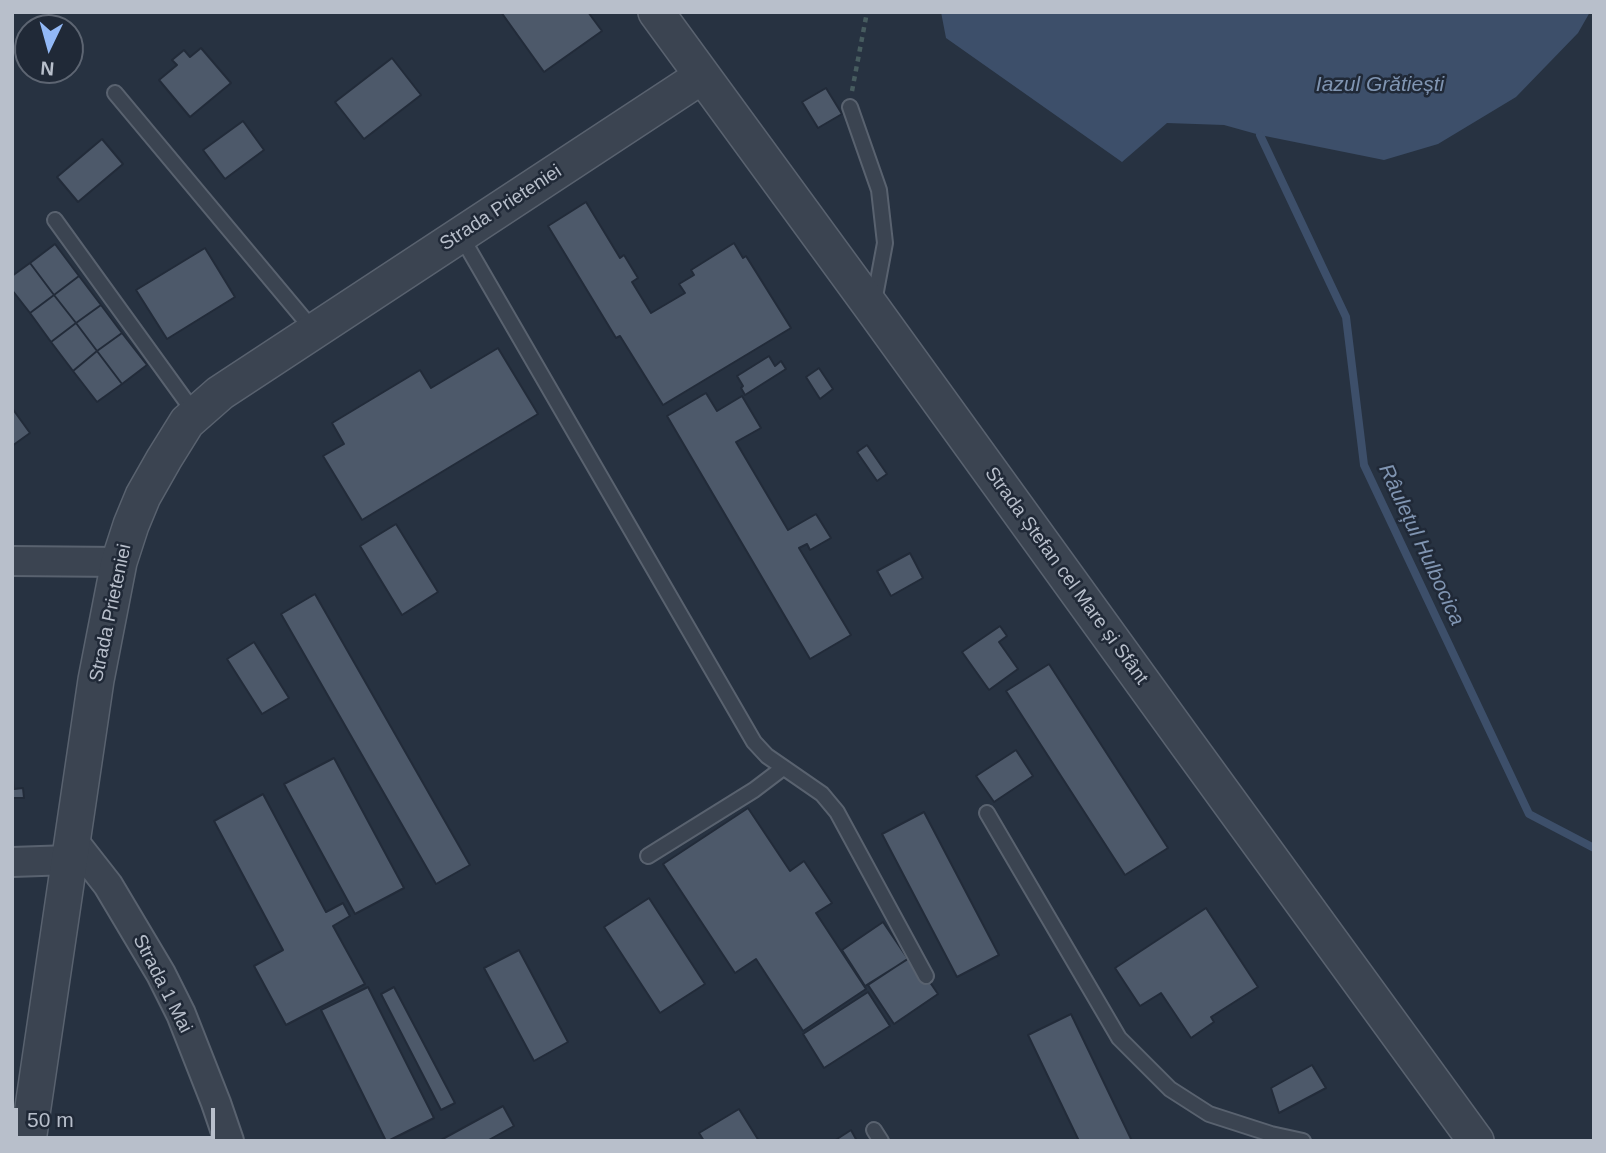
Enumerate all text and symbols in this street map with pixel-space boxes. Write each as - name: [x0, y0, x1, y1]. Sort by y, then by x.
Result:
- north arrow: [14, 14, 84, 84]
- text: N: [40, 57, 55, 79]
- water label: Iazul Grătiești: [1316, 72, 1444, 98]
- street label: Strada Prieteniei: [436, 160, 566, 256]
- water label: Râulețul Hulbocica: [1373, 460, 1469, 630]
- street label: Strada Ștefan cel Mare și Sfânt: [979, 463, 1153, 689]
- street label: Strada Prieteniei: [85, 542, 137, 684]
- street label: Strada 1 Mai: [127, 931, 197, 1037]
- scale bar: [18, 1094, 219, 1138]
- text: 50 m: [27, 1108, 74, 1131]

